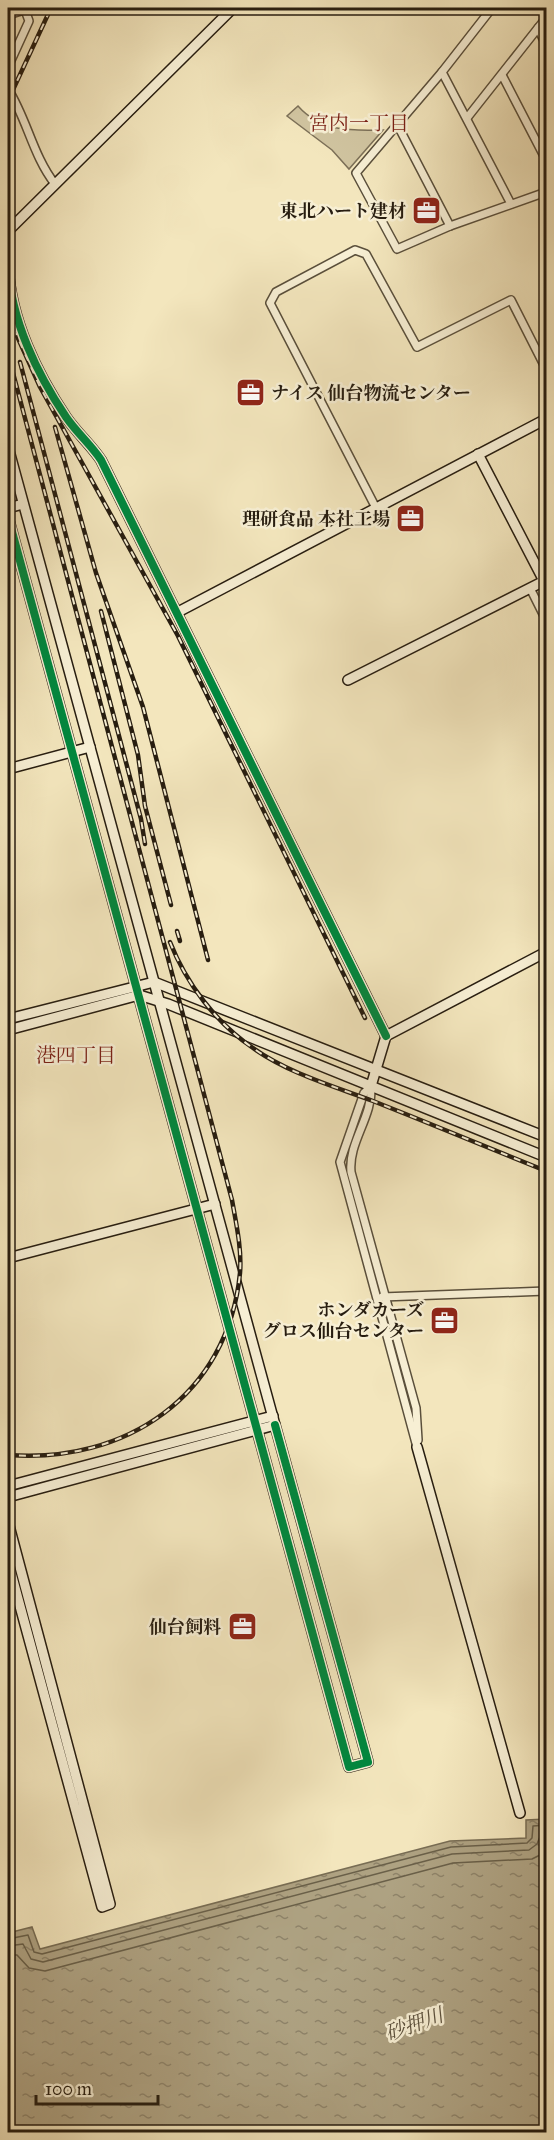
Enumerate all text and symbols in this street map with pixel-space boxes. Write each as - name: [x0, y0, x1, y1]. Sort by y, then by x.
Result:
- district label: 宮内一丁目: [309, 111, 409, 135]
- office icon: 東北ハート建材: [411, 195, 443, 227]
- place label: 東北ハート建材: [280, 200, 406, 222]
- office icon: ナイス 仙台物流センター: [234, 377, 266, 409]
- place label: ナイス 仙台物流センター: [271, 382, 471, 404]
- office icon: 理研食品 本社工場: [395, 503, 427, 535]
- place label: 理研食品 本社工場: [242, 508, 390, 530]
- district label: 港四丁目: [36, 1043, 116, 1067]
- place label: ホンダカーズ グロス仙台センター: [263, 1299, 424, 1342]
- office icon: ホンダカーズ グロス仙台センター: [429, 1304, 461, 1336]
- office icon: 仙台飼料: [226, 1611, 258, 1643]
- place label: 仙台飼料: [149, 1616, 221, 1638]
- water label: 砂押川: [382, 2002, 448, 2046]
- scale bar: [36, 2068, 158, 2106]
- text: 100 m: [45, 2078, 92, 2100]

